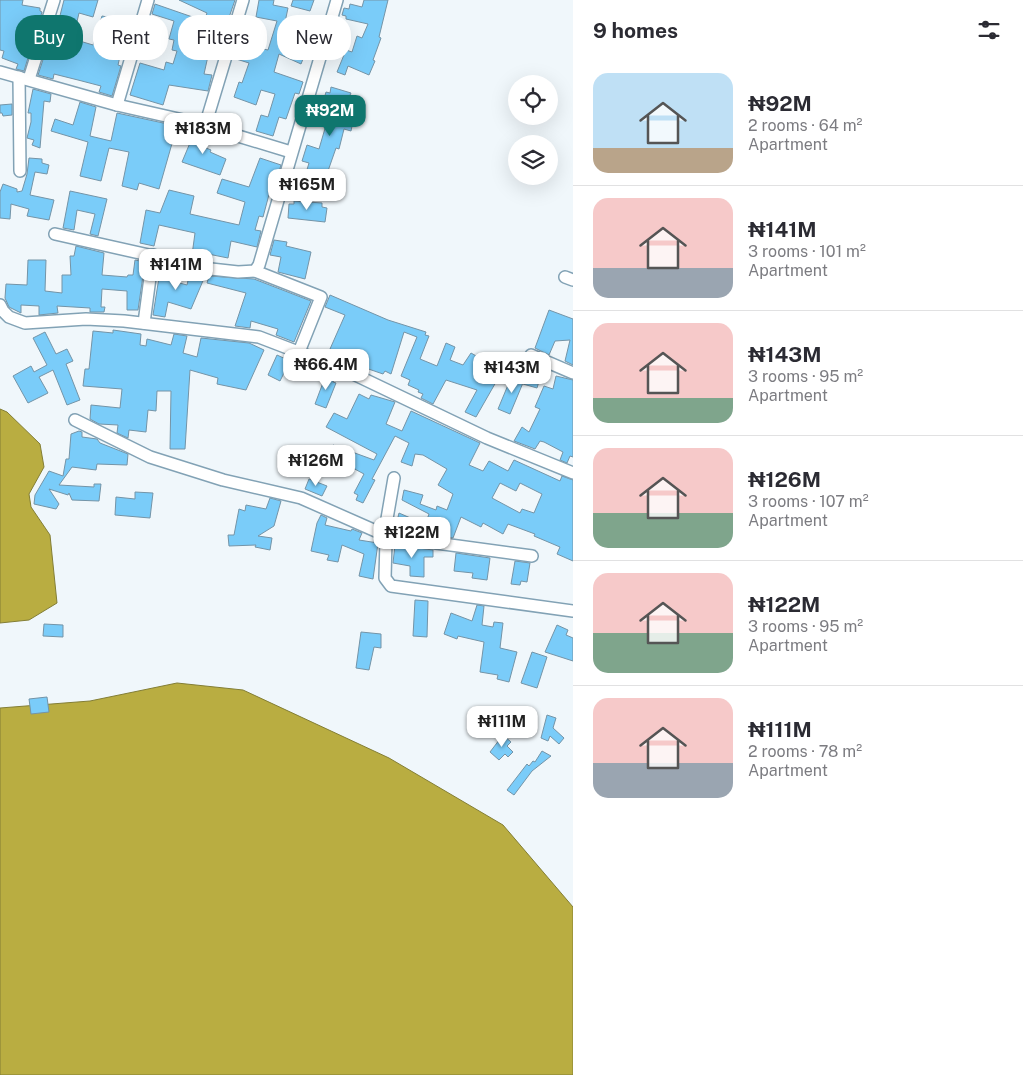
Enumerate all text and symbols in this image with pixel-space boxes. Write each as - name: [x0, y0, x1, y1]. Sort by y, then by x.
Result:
- chip: Buy: [15, 15, 83, 60]
- chip: Rent: [93, 15, 168, 60]
- chip: Filters: [178, 15, 267, 60]
- chip: New: [277, 15, 351, 60]
- icon: filters: [975, 16, 1003, 44]
- text: 9 homes: [593, 18, 678, 43]
- map controls: [508, 75, 558, 185]
- button: locate: [508, 75, 558, 125]
- text: ₦92M: [748, 91, 812, 116]
- icon: home: [633, 93, 693, 153]
- pin: ₦92M: [300, 94, 360, 137]
- text: ₦92M: [306, 101, 354, 120]
- pin: ₦183M: [168, 112, 238, 155]
- text: 2 rooms · 64 m²: [748, 116, 862, 135]
- text: ₦183M: [175, 119, 231, 138]
- button: layers: [508, 135, 558, 185]
- text: Apartment: [748, 135, 828, 154]
- pin: ₦165M: [272, 168, 342, 211]
- text: ₦165M: [279, 175, 335, 194]
- text: ₦141M: [748, 217, 816, 242]
- icon: home: [633, 218, 693, 278]
- text: 3 rooms · 101 m²: [748, 242, 866, 261]
- pin: ₦141M: [141, 248, 211, 291]
- text: ₦141M: [150, 255, 202, 274]
- text: Apartment: [748, 261, 828, 280]
- text: ₦143M: [748, 342, 821, 367]
- icon: home: [633, 343, 693, 403]
- pin: ₦66.4M: [285, 348, 367, 391]
- pin: ₦143M: [477, 352, 547, 394]
- text: ₦66.4M: [294, 355, 358, 374]
- text: ₦143M: [484, 358, 540, 377]
- text: 3 rooms · 95 m²: [748, 367, 863, 386]
- text: Apartment: [748, 386, 828, 405]
- pin: ₦126M: [281, 444, 351, 487]
- text: ₦126M: [288, 451, 344, 470]
- text: ₦126M: [748, 467, 821, 492]
- icon: home: [633, 468, 693, 528]
- text: 3 rooms · 107 m²: [748, 492, 869, 511]
- text: Apartment: [748, 511, 828, 530]
- pin: ₦122M: [377, 516, 447, 559]
- text: ₦122M: [384, 523, 440, 542]
- text: ₦122M: [748, 592, 820, 617]
- icon: home: [633, 593, 693, 653]
- text: 3 rooms · 95 m²: [748, 617, 863, 636]
- text: Apartment: [748, 636, 828, 655]
- pin: ₦111M: [467, 706, 537, 748]
- text: ₦111M: [478, 712, 526, 731]
- text: ₦111M: [748, 717, 812, 742]
- icon: home: [633, 718, 693, 778]
- text: 2 rooms · 78 m²: [748, 742, 862, 761]
- text: Apartment: [748, 761, 828, 780]

